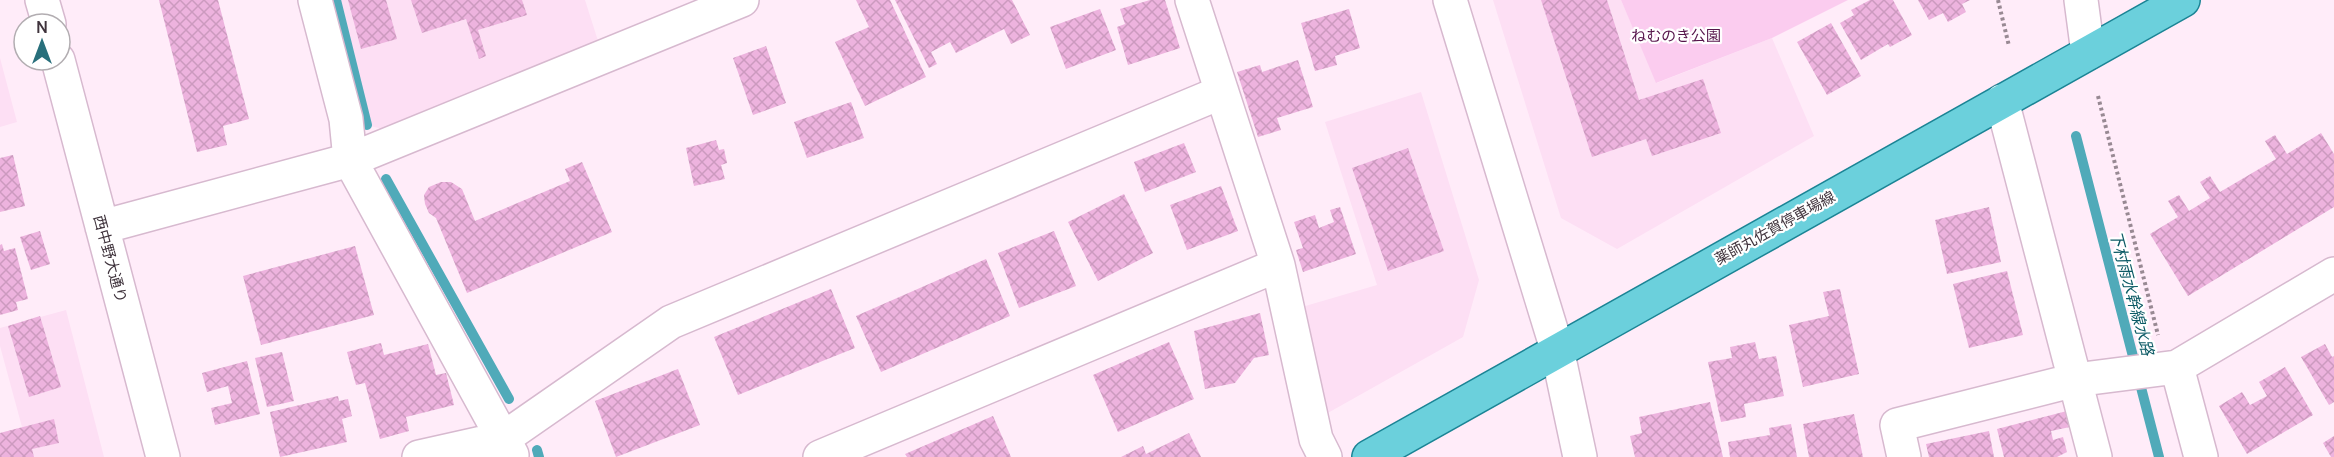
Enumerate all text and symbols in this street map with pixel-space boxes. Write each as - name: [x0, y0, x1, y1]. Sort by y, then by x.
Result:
- north arrow: [12, 12, 72, 72]
- text: N: [36, 16, 48, 38]
- park label: ねむのき公園: [1631, 25, 1721, 46]
- street label: 薬師丸佐賀停車場線: [1711, 186, 1839, 269]
- street label: 西中野大通り: [89, 213, 132, 305]
- water label: 下村雨水幹線水路: [2105, 228, 2160, 360]

